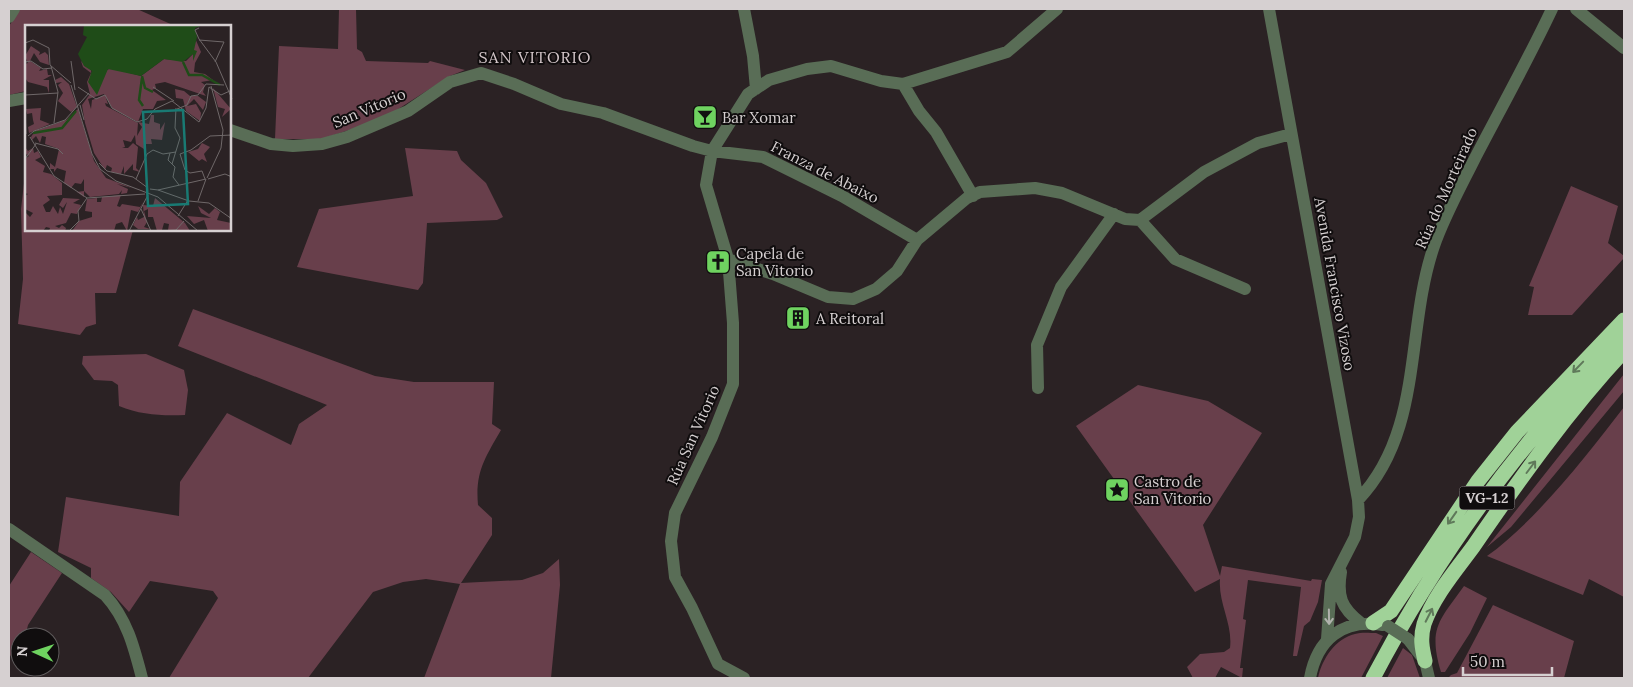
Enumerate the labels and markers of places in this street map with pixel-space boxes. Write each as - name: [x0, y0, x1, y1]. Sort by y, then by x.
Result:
- bar icon: Bar Xomar: [692, 104, 718, 130]
- place label: Bar Xomar: [722, 108, 796, 127]
- place label: Capela de San Vitorio: [736, 244, 814, 280]
- church icon: Capela de San Vitorio: [705, 249, 731, 275]
- building icon: A Reitoral: [785, 305, 811, 331]
- place label: A Reitoral: [815, 309, 884, 328]
- place label: Castro de San Vitorio: [1134, 472, 1212, 508]
- place icon: Castro de San Vitorio: [1104, 477, 1130, 503]

